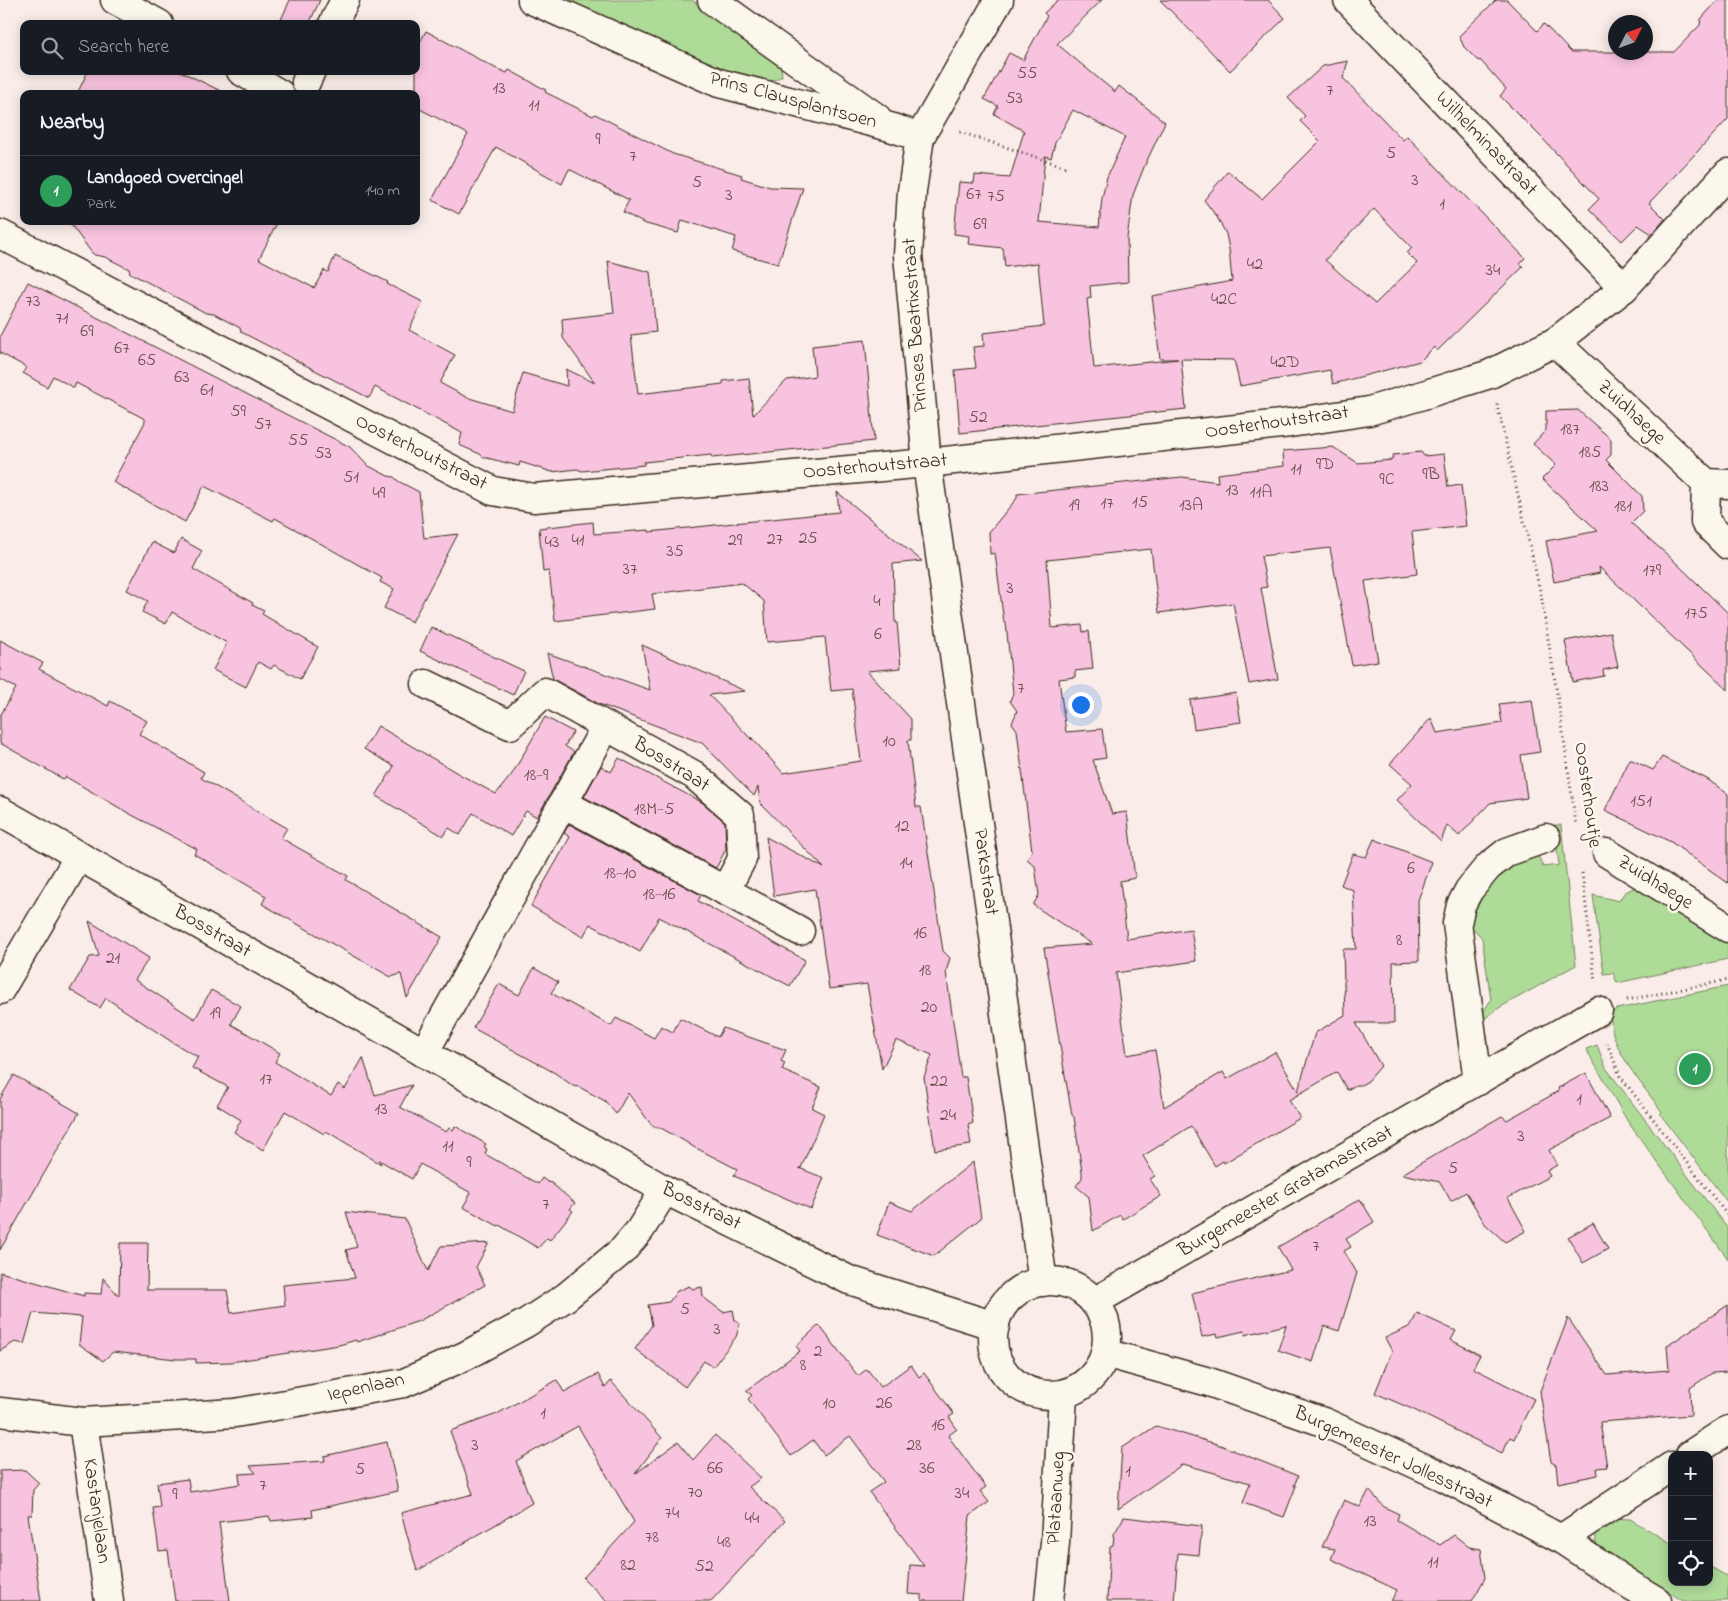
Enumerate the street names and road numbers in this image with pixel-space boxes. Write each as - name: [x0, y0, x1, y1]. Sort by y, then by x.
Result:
- street label: Prins Clausplantsoen: [706, 65, 880, 137]
- street label: Wilhelminastraat: [1428, 85, 1544, 203]
- street label: Prinses Beatrixstraat: [895, 237, 937, 413]
- street label: Zuidhaege: [1589, 373, 1672, 453]
- street label: Oosterhoutstraat: [1203, 399, 1351, 447]
- street label: Oosterhoutstraat: [350, 407, 492, 499]
- street label: Oosterhoutstraat: [801, 446, 949, 488]
- street label: Bosstraat: [626, 730, 715, 800]
- street label: Oosterhoutje: [1565, 740, 1609, 850]
- street label: Parkstraat: [965, 827, 1005, 918]
- street label: Zuidhaege: [1611, 848, 1699, 919]
- street label: Bosstraat: [167, 898, 256, 966]
- street label: Burgemeester Gratamastraat: [1172, 1118, 1400, 1267]
- street label: Bosstraat: [655, 1175, 746, 1239]
- street label: Iepenlaan: [325, 1366, 407, 1410]
- street label: Burgemeester Jollesstraat: [1288, 1399, 1497, 1518]
- street label: Plataanweg: [1040, 1450, 1075, 1546]
- street label: Kastanjelaan: [74, 1457, 118, 1566]

